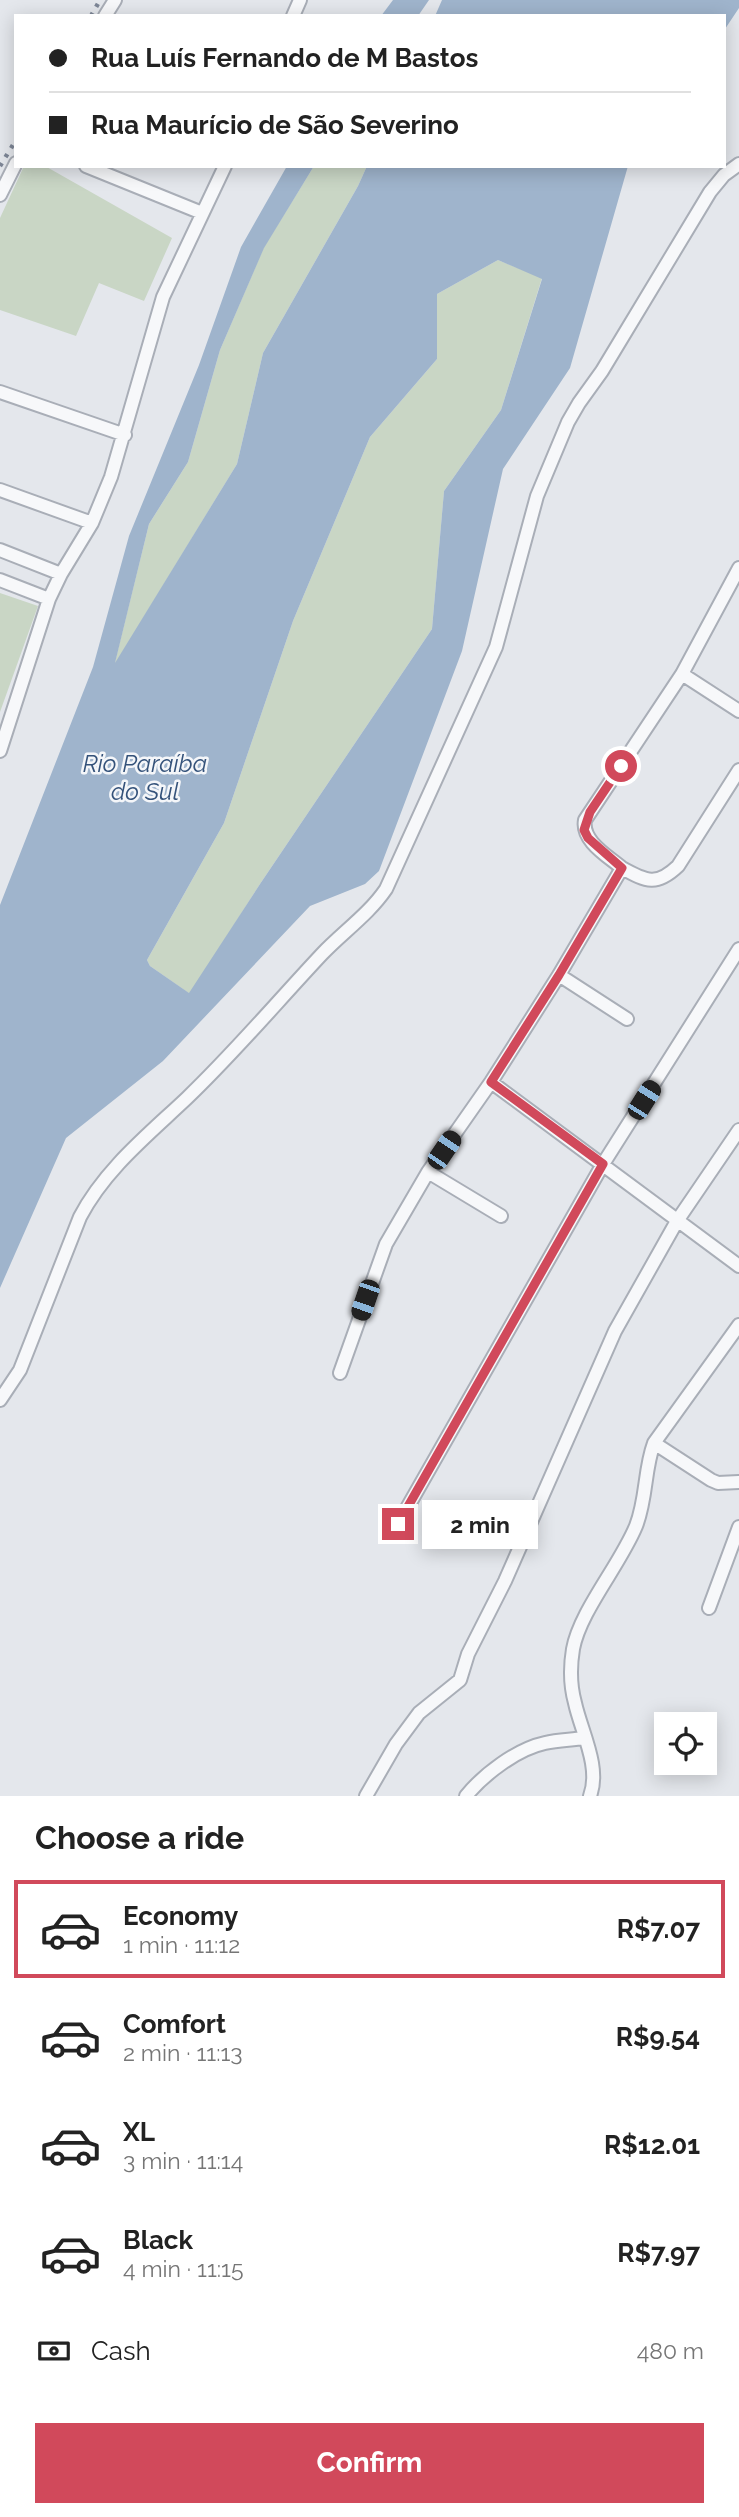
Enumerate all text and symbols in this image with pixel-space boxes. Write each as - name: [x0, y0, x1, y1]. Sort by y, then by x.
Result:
- text: Rua Luís Fernando de M Bastos: [91, 43, 478, 73]
- text: Rua Maurício de São Severino: [91, 110, 459, 140]
- water label: Rio Paraíba do Sul: [83, 749, 207, 806]
- route start: [605, 750, 637, 782]
- car: [624, 1077, 665, 1123]
- car: [424, 1127, 465, 1173]
- car: [349, 1277, 382, 1323]
- callout: 2 min: [422, 1500, 538, 1548]
- route end: [382, 1508, 414, 1540]
- text: 2 min: [450, 1511, 510, 1538]
- map controls: [654, 1712, 717, 1775]
- button: locate: [654, 1712, 717, 1775]
- text: Choose a ride: [35, 1819, 244, 1856]
- icon: car: [39, 1898, 102, 1961]
- text: Economy: [123, 1901, 238, 1931]
- text: R$7.07: [617, 1914, 700, 1944]
- text: 1 min · 11:12: [123, 1931, 240, 1958]
- icon: car: [39, 2006, 102, 2069]
- text: Comfort: [123, 2009, 226, 2039]
- text: R$9.54: [616, 2022, 700, 2052]
- text: 2 min · 11:13: [123, 2039, 243, 2066]
- icon: car: [39, 2114, 102, 2177]
- text: XL: [123, 2117, 155, 2147]
- text: R$12.01: [604, 2130, 700, 2160]
- text: 3 min · 11:14: [123, 2147, 243, 2174]
- icon: car: [39, 2222, 102, 2285]
- text: Black: [123, 2225, 193, 2255]
- text: R$7.97: [617, 2238, 700, 2268]
- text: 4 min · 11:15: [123, 2255, 243, 2282]
- icon: cash: [35, 2332, 73, 2370]
- text: Cash: [91, 2336, 151, 2366]
- text: 480 m: [637, 2337, 704, 2364]
- button: Confirm: [35, 2423, 704, 2503]

